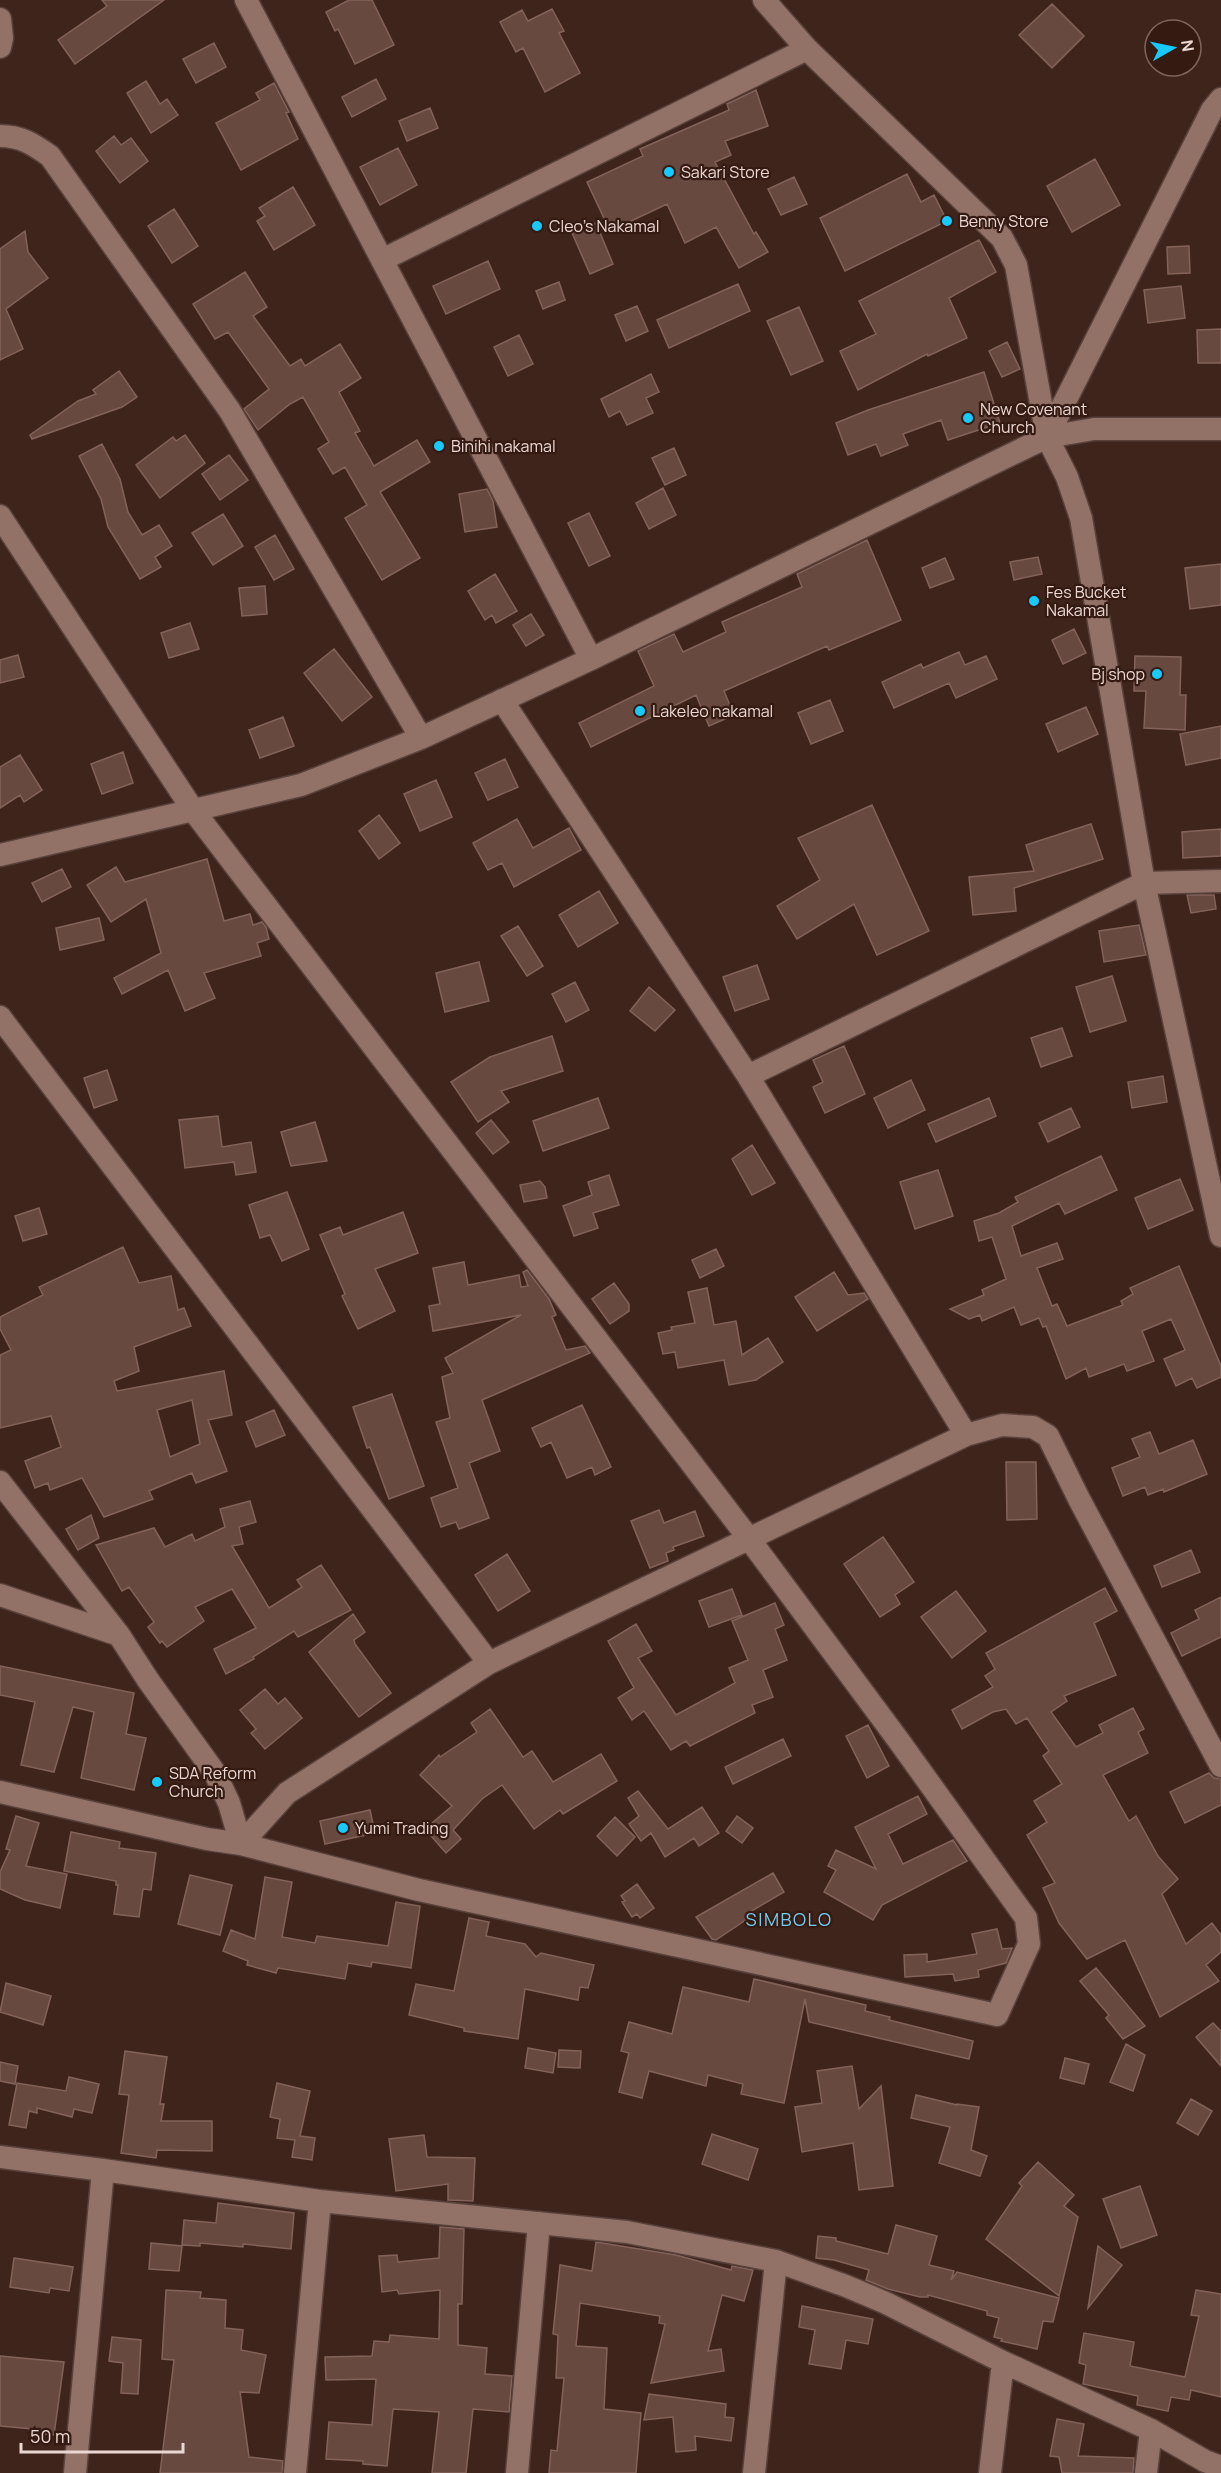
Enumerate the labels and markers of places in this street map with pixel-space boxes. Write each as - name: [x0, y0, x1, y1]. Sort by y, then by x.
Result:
- place label: Sakari Store: [681, 161, 770, 183]
- marker: Sakari Store: [662, 165, 676, 179]
- place label: Benny Store: [959, 210, 1049, 232]
- marker: Benny Store: [940, 214, 954, 228]
- place label: Cleo's Nakamal: [549, 215, 659, 237]
- marker: Cleo's Nakamal: [530, 219, 544, 233]
- place label: New Covenant Church: [980, 398, 1087, 438]
- marker: New Covenant Church: [961, 411, 975, 425]
- place label: Binihi nakamal: [451, 435, 556, 457]
- marker: Binihi nakamal: [432, 439, 446, 453]
- place label: Fes Bucket Nakamal: [1046, 581, 1126, 621]
- marker: Fes Bucket Nakamal: [1027, 594, 1041, 608]
- place label: Bj shop: [1091, 663, 1145, 685]
- marker: Bj shop: [1150, 667, 1164, 681]
- place label: Lakeleo nakamal: [652, 700, 773, 722]
- marker: Lakeleo nakamal: [633, 704, 647, 718]
- place label: SDA Reform Church: [169, 1762, 256, 1802]
- marker: SDA Reform Church: [150, 1775, 164, 1789]
- place label: Yumi Trading: [355, 1817, 449, 1839]
- marker: Yumi Trading: [336, 1821, 350, 1835]

